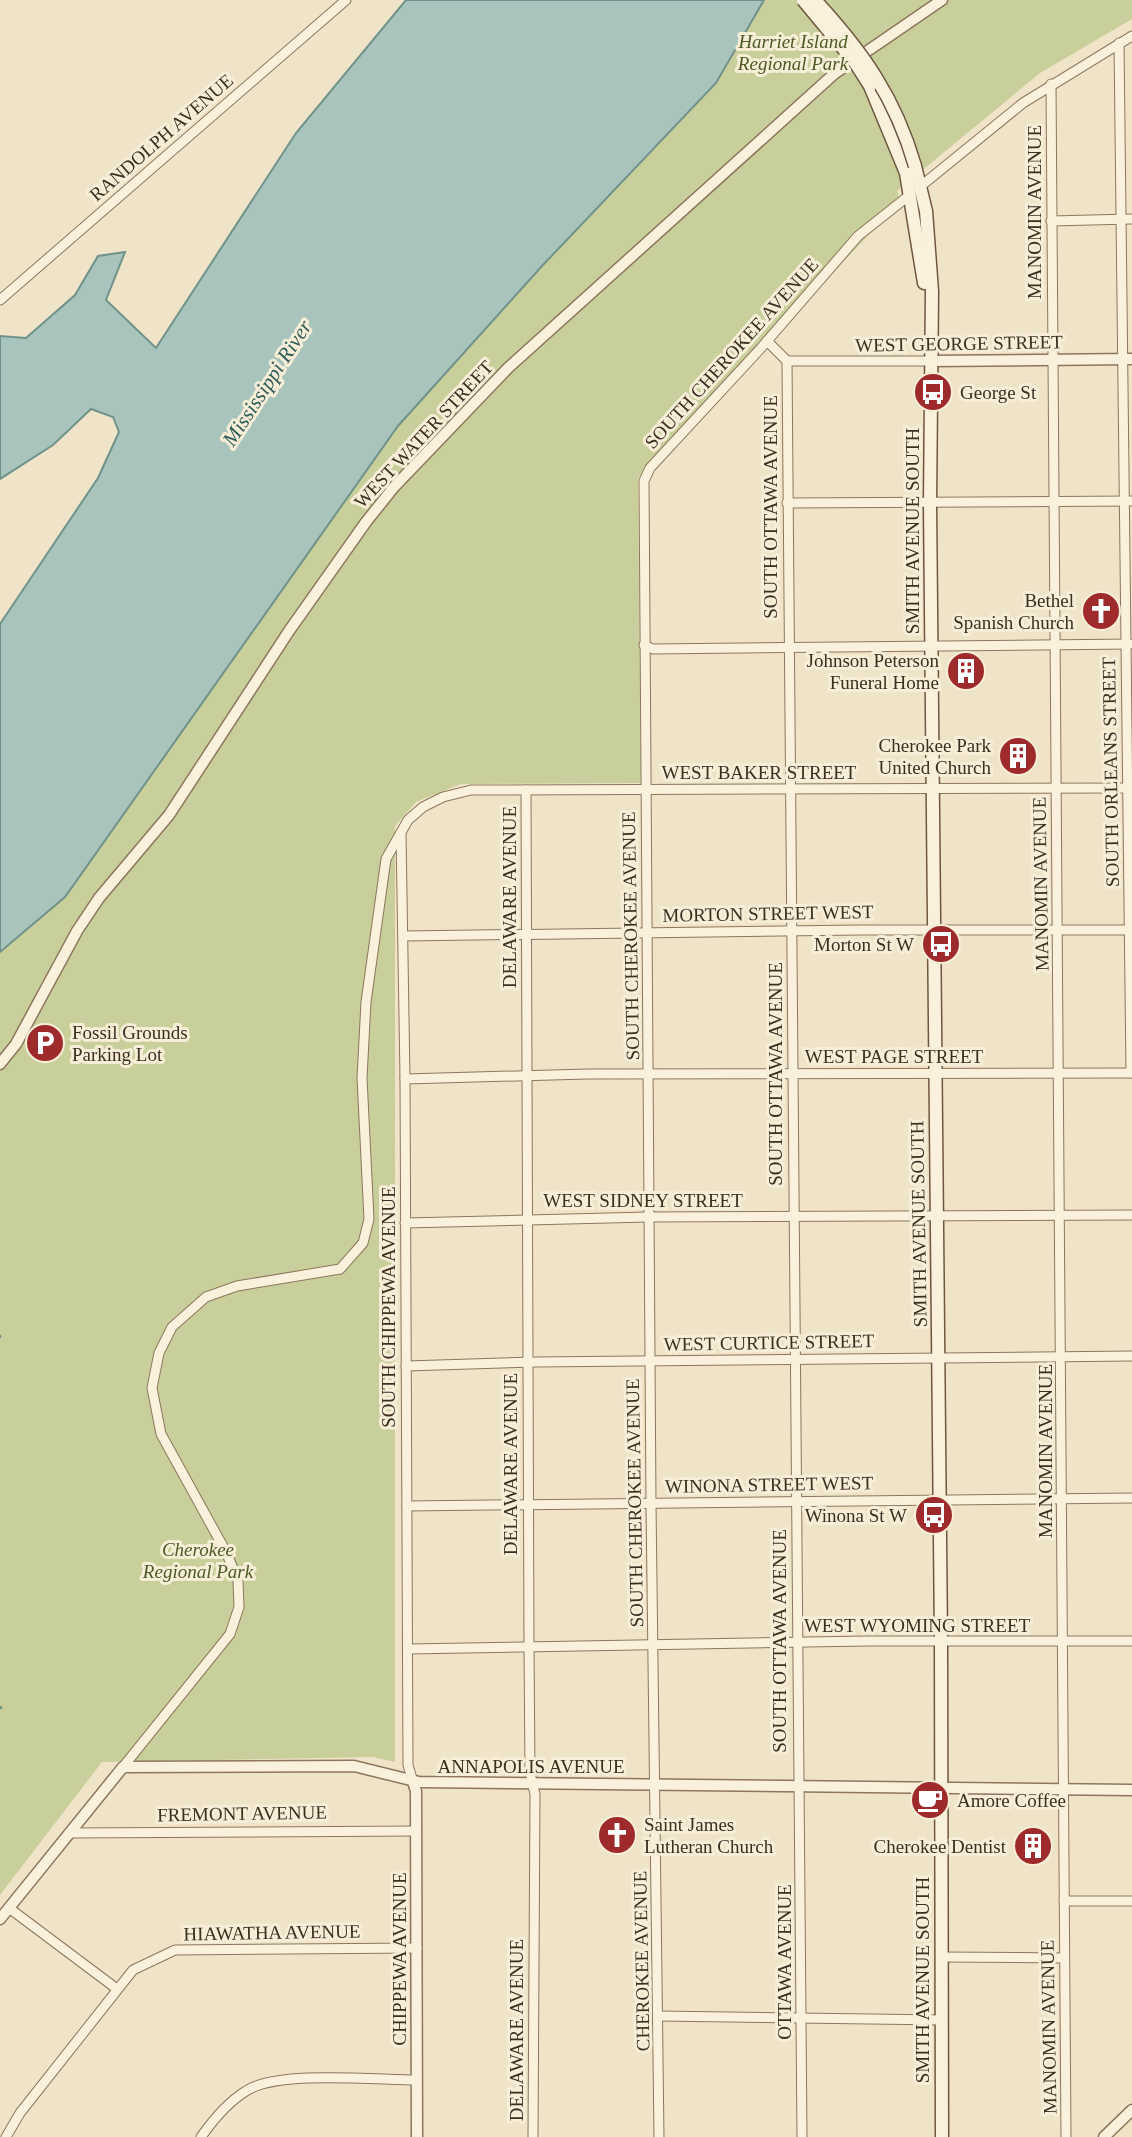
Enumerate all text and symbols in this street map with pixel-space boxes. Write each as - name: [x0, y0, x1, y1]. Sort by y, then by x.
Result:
- park label: Harriet Island Regional Park: [737, 31, 849, 74]
- street label: RANDOLPH AVENUE: [85, 69, 237, 205]
- street label: MANOMIN AVENUE: [1024, 125, 1045, 299]
- street label: SOUTH CHEROKEE AVENUE: [640, 254, 822, 453]
- water label: Mississippi River: [217, 315, 317, 451]
- street label: WEST GEORGE STREET: [855, 331, 1063, 356]
- street label: WEST WATER STREET: [350, 356, 497, 512]
- bus stop icon: George St: [912, 371, 954, 413]
- place label: George St: [960, 382, 1037, 403]
- street label: SOUTH OTTAWA AVENUE: [760, 395, 781, 619]
- street label: SMITH AVENUE SOUTH: [902, 427, 923, 634]
- place label: Bethel Spanish Church: [953, 590, 1074, 633]
- church icon: Bethel Spanish Church: [1080, 590, 1122, 632]
- place label: Johnson Peterson Funeral Home: [807, 650, 939, 693]
- building icon: Johnson Peterson Funeral Home: [945, 650, 987, 692]
- street label: SOUTH ORLEANS STREET: [1098, 656, 1123, 887]
- place label: Cherokee Park United Church: [879, 735, 991, 778]
- building icon: Cherokee Park United Church: [997, 735, 1039, 777]
- street label: WEST BAKER STREET: [662, 762, 857, 783]
- street label: MANOMIN AVENUE: [1028, 797, 1053, 971]
- street label: DELAWARE AVENUE: [499, 806, 520, 988]
- street label: SOUTH CHEROKEE AVENUE: [618, 811, 643, 1061]
- street label: MORTON STREET WEST: [662, 901, 874, 926]
- bus stop icon: Morton St W: [920, 923, 962, 965]
- place label: Morton St W: [814, 934, 914, 955]
- street label: SOUTH OTTAWA AVENUE: [765, 962, 786, 1186]
- parking icon: Fossil Grounds Parking Lot: [24, 1022, 66, 1064]
- place label: Fossil Grounds Parking Lot: [72, 1022, 188, 1065]
- street label: WEST PAGE STREET: [805, 1046, 984, 1067]
- street label: SMITH AVENUE SOUTH: [906, 1120, 931, 1327]
- street label: SOUTH CHIPPEWA AVENUE: [378, 1186, 399, 1428]
- street label: WEST SIDNEY STREET: [543, 1190, 743, 1211]
- street label: WEST CURTICE STREET: [664, 1330, 875, 1355]
- street label: MANOMIN AVENUE: [1035, 1364, 1056, 1538]
- street label: DELAWARE AVENUE: [500, 1373, 521, 1555]
- street label: SOUTH CHEROKEE AVENUE: [622, 1378, 647, 1628]
- street label: WINONA STREET WEST: [665, 1472, 874, 1497]
- bus stop icon: Winona St W: [913, 1494, 955, 1536]
- place label: Winona St W: [805, 1505, 907, 1526]
- street label: SOUTH OTTAWA AVENUE: [769, 1529, 790, 1753]
- park label: Cherokee Regional Park: [142, 1539, 254, 1582]
- street label: WEST WYOMING STREET: [804, 1615, 1031, 1636]
- street label: ANNAPOLIS AVENUE: [437, 1756, 625, 1777]
- cafe icon: Amore Coffee: [909, 1779, 951, 1821]
- place label: Amore Coffee: [957, 1790, 1066, 1811]
- street label: FREMONT AVENUE: [157, 1802, 327, 1825]
- church icon: Saint James Lutheran Church: [596, 1814, 638, 1856]
- place label: Saint James Lutheran Church: [644, 1814, 774, 1857]
- building icon: Cherokee Dentist: [1012, 1825, 1054, 1867]
- place label: Cherokee Dentist: [874, 1836, 1007, 1857]
- street label: CHEROKEE AVENUE: [629, 1870, 654, 2052]
- street label: CHIPPEWA AVENUE: [389, 1872, 410, 2046]
- street label: SMITH AVENUE SOUTH: [912, 1876, 933, 2083]
- street label: OTTAWA AVENUE: [774, 1884, 795, 2040]
- street label: HIAWATHA AVENUE: [183, 1920, 361, 1945]
- street label: DELAWARE AVENUE: [506, 1939, 527, 2121]
- street label: MANOMIN AVENUE: [1036, 1940, 1061, 2114]

